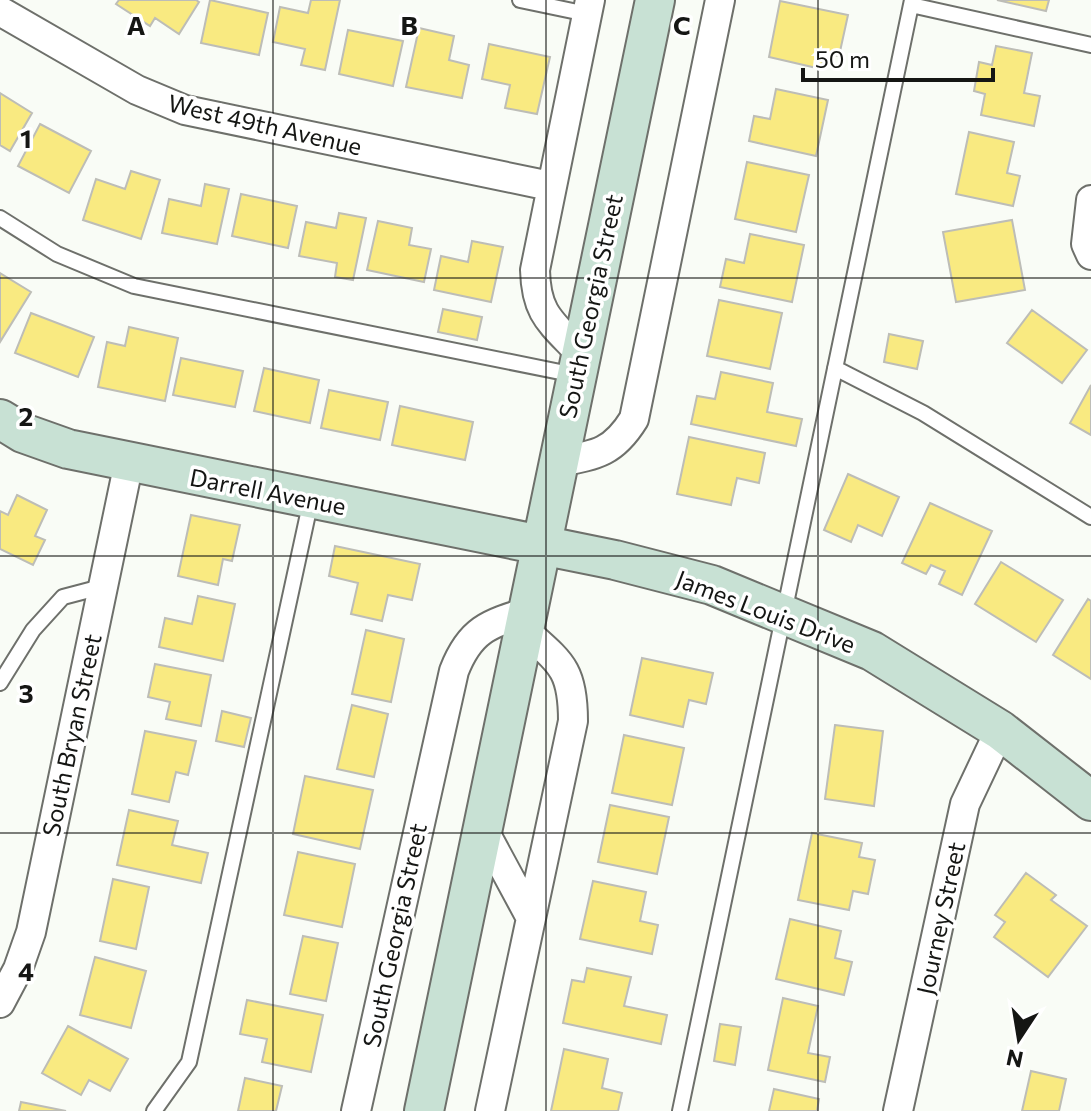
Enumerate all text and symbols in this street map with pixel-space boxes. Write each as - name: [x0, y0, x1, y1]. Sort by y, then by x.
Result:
- text: A: [127, 9, 146, 40]
- text: B: [400, 9, 418, 40]
- text: C: [673, 9, 691, 40]
- scale bar: [803, 32, 993, 82]
- text: 50 m: [815, 44, 870, 73]
- street label: West 49th Avenue: [165, 88, 365, 160]
- text: 1: [20, 122, 32, 153]
- street label: South Georgia Street: [552, 191, 628, 421]
- text: 2: [19, 400, 33, 431]
- street label: Darrell Avenue: [187, 462, 349, 520]
- street label: James Louis Drive: [672, 563, 860, 659]
- street label: South Bryan Street: [35, 631, 107, 839]
- text: 3: [18, 677, 34, 708]
- street label: South Georgia Street: [356, 820, 432, 1050]
- street label: Journey Street: [910, 839, 970, 997]
- text: 4: [18, 955, 34, 986]
- north arrow: [979, 999, 1059, 1079]
- text: N: [1004, 1044, 1026, 1074]

